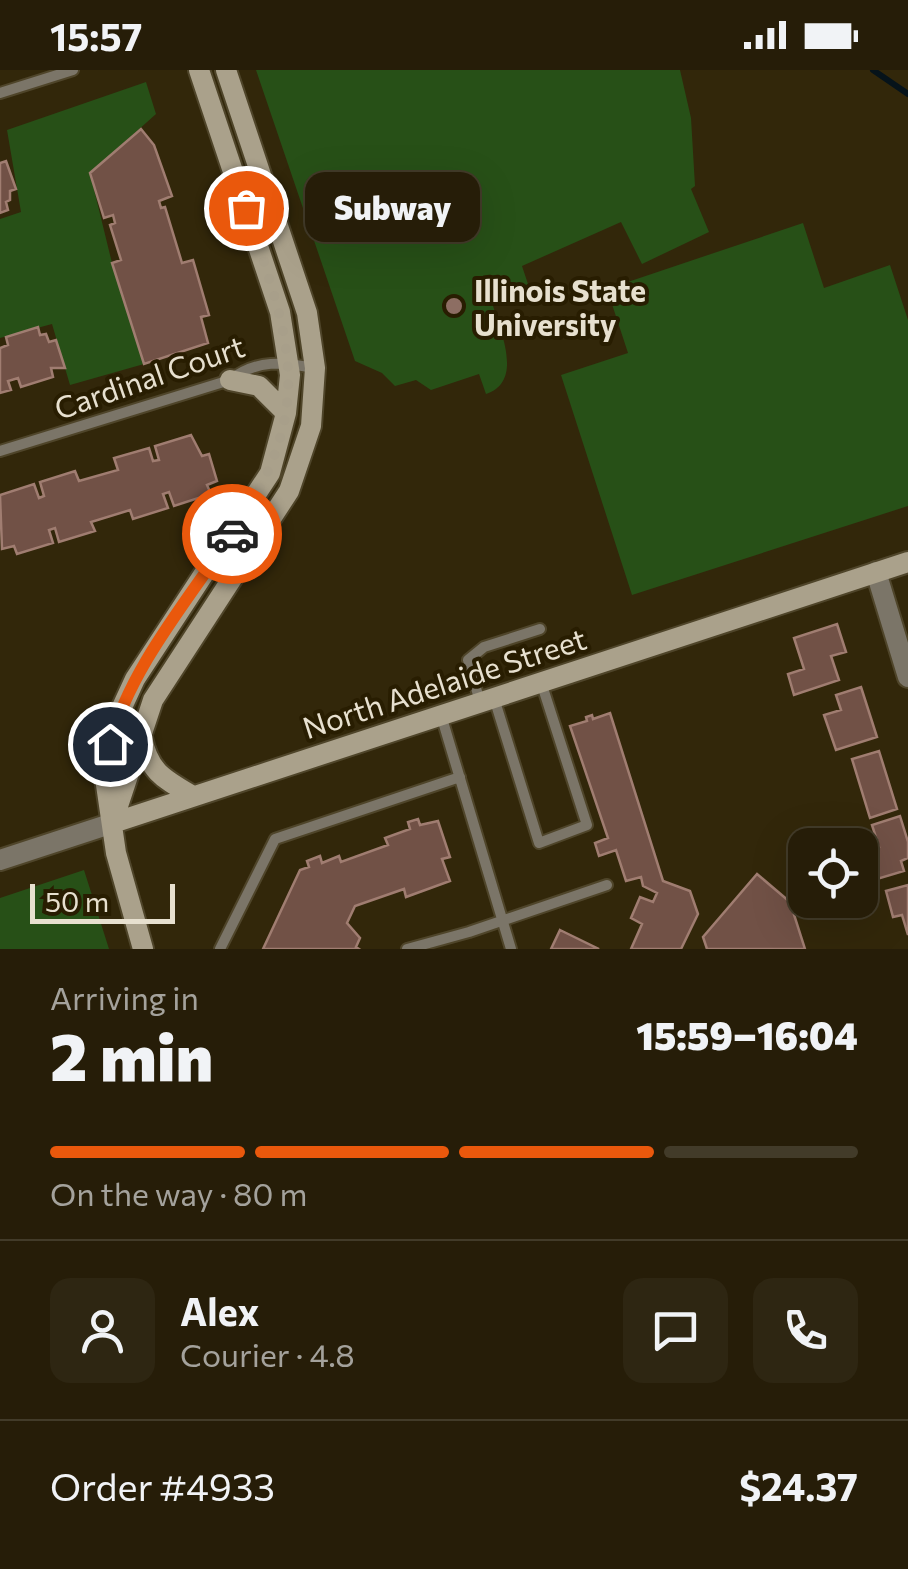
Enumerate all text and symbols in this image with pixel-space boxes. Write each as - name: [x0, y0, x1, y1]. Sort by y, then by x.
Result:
- text: 15:57: [50, 12, 142, 59]
- pin: [204, 166, 289, 251]
- callout: Subway: [306, 173, 481, 243]
- icon: bag: [219, 181, 274, 236]
- text: Subway: [334, 187, 451, 227]
- place label: Illinois State University: [474, 271, 646, 342]
- marker: Illinois State University: [443, 295, 465, 317]
- street label: Cardinal Court: [49, 326, 249, 426]
- courier: [182, 484, 282, 584]
- icon: car: [205, 507, 260, 562]
- street label: North Adelaide Street: [298, 619, 590, 745]
- pin: [68, 702, 153, 787]
- icon: home: [83, 717, 138, 772]
- map controls: [788, 828, 878, 918]
- button: locate: [788, 828, 878, 918]
- scale bar: [30, 879, 175, 924]
- text: 50 m: [45, 884, 109, 918]
- text: Arriving in: [50, 977, 199, 1017]
- text: 15:59–16:04: [636, 1011, 858, 1058]
- text: 2 min: [50, 1015, 213, 1094]
- text: On the way · 80 m: [50, 1173, 307, 1213]
- button: person: [50, 1278, 155, 1383]
- button: chat: [623, 1278, 728, 1383]
- button: phone: [753, 1278, 858, 1383]
- text: Alex: [180, 1287, 259, 1334]
- text: Courier · 4.8: [180, 1334, 355, 1374]
- text: Order #4933: [50, 1462, 275, 1509]
- text: $24.37: [739, 1462, 858, 1509]

